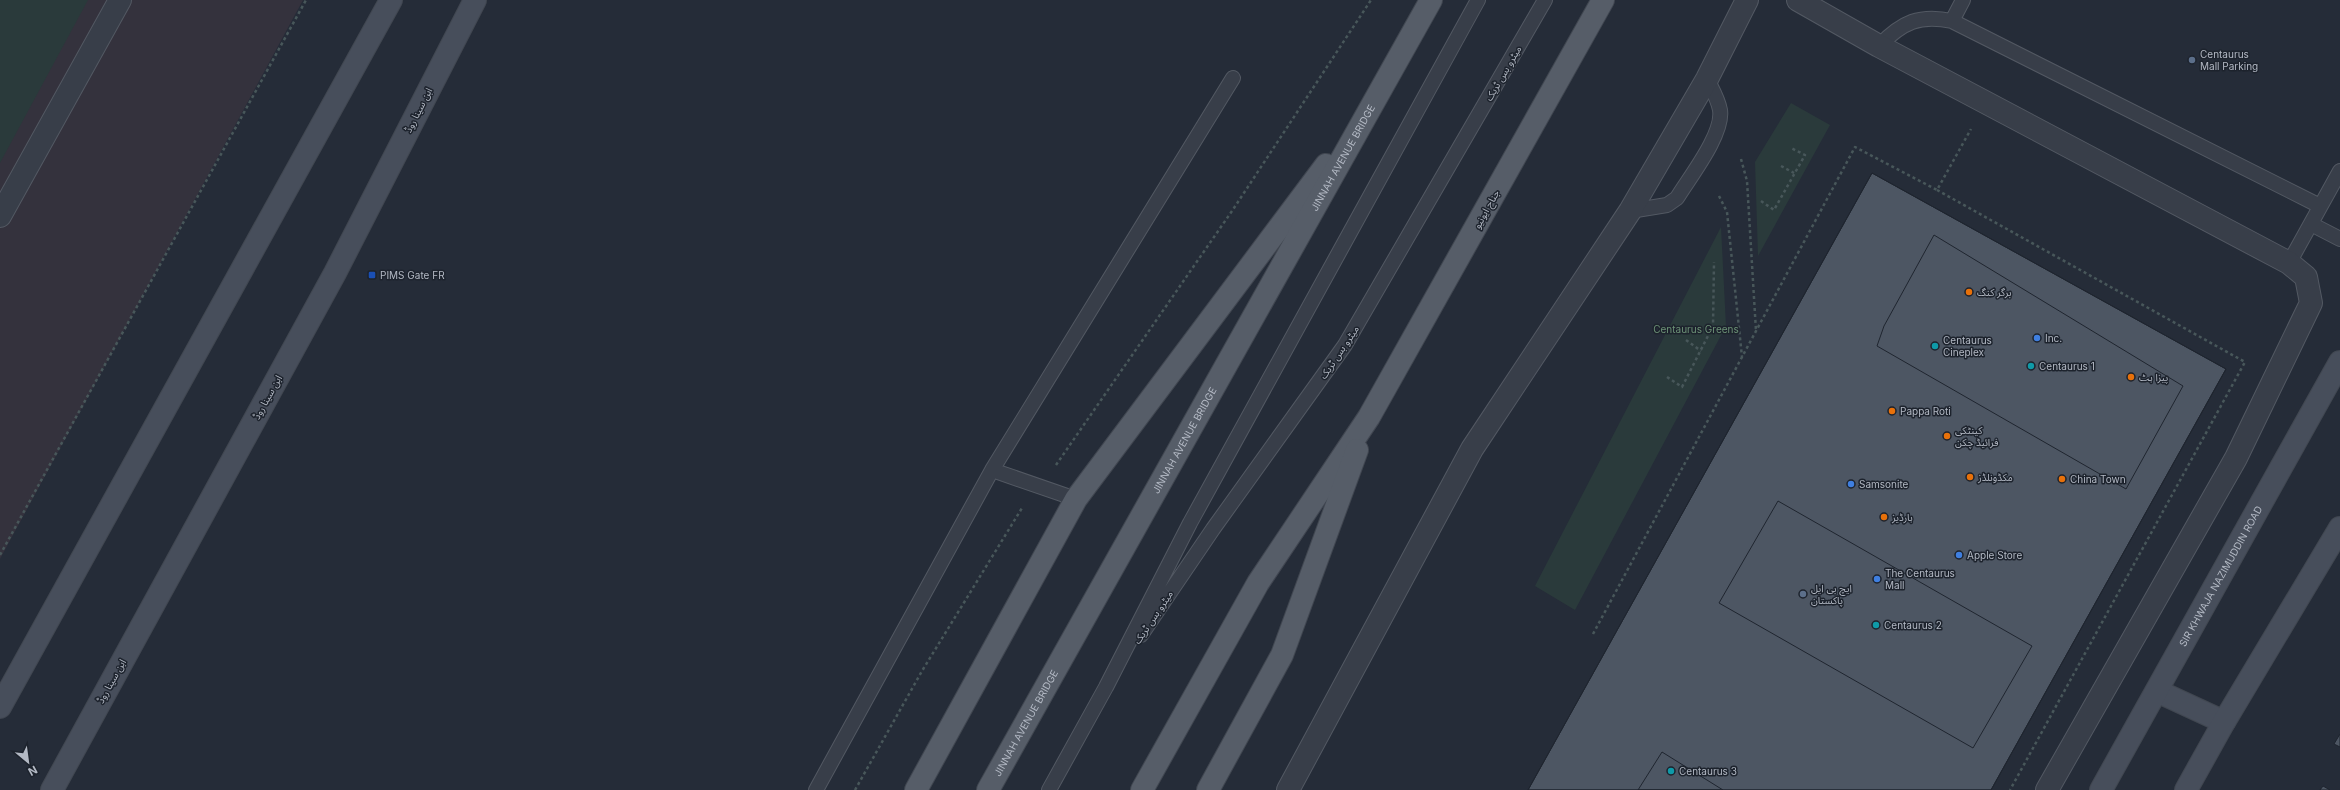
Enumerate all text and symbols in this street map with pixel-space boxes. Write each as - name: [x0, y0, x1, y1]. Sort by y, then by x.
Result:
- street label: میٹرو بس ٹریک: [1482, 43, 1524, 103]
- place label: Centaurus Mall Parking: [2200, 48, 2258, 72]
- marker: Centaurus Mall Parking: [2187, 55, 2197, 65]
- street label: ابن سینا روڈ: [402, 86, 435, 135]
- street label: JINNAH AVENUE BRIDGE: [1308, 102, 1377, 213]
- street label: جناح ایونیو: [1470, 187, 1503, 232]
- place label: PIMS Gate FR: [380, 269, 445, 281]
- marker: PIMS Gate FR: [367, 270, 377, 280]
- place label: برگر کنگ: [1977, 286, 2012, 299]
- marker: برگر کنگ: [1964, 287, 1974, 297]
- street label: میٹرو بس ٹریک: [1317, 323, 1362, 381]
- park label: Centaurus Greens: [1653, 323, 1739, 335]
- place label: Inc.: [2045, 332, 2062, 344]
- marker: Inc.: [2032, 333, 2042, 343]
- place label: Centaurus Cineplex: [1943, 334, 1992, 358]
- marker: Centaurus Cineplex: [1930, 341, 1940, 351]
- place label: Centaurus 1: [2039, 360, 2095, 372]
- marker: Centaurus 1: [2026, 361, 2036, 371]
- place label: پیزا ہٹ: [2139, 371, 2168, 384]
- marker: پیزا ہٹ: [2126, 372, 2136, 382]
- street label: ابن سینا روڈ: [250, 373, 285, 422]
- street label: JINNAH AVENUE BRIDGE: [1150, 385, 1219, 496]
- place label: Pappa Roti: [1900, 405, 1951, 417]
- marker: Pappa Roti: [1887, 406, 1897, 416]
- place label: کینٹکی فرائیڈ چکن: [1955, 424, 1999, 449]
- marker: کینٹکی فرائیڈ چکن: [1942, 431, 1952, 441]
- place label: مکڈونلڈز: [1977, 471, 2013, 484]
- marker: مکڈونلڈز: [1965, 472, 1975, 482]
- place label: China Town: [2070, 473, 2126, 485]
- marker: China Town: [2057, 474, 2067, 484]
- place label: Samsonite: [1859, 478, 1909, 490]
- marker: Samsonite: [1846, 479, 1856, 489]
- street label: SIR KHWAJA NAZIMUDDIN ROAD: [2176, 504, 2265, 649]
- place label: ہارڈیز: [1891, 511, 1913, 524]
- marker: ہارڈیز: [1879, 512, 1889, 522]
- place label: Apple Store: [1967, 549, 2022, 561]
- marker: Apple Store: [1954, 550, 1964, 560]
- place label: The Centaurus Mall: [1885, 567, 1955, 591]
- marker: The Centaurus Mall: [1872, 574, 1882, 584]
- place label: ایچ بی ایل پاکستان: [1811, 582, 1852, 607]
- street label: میٹرو بس ٹریک: [1131, 588, 1176, 646]
- marker: ایچ بی ایل پاکستان: [1798, 589, 1808, 599]
- place label: Centaurus 2: [1884, 619, 1942, 631]
- marker: Centaurus 2: [1871, 620, 1881, 630]
- street label: ابن سینا روڈ: [94, 657, 129, 706]
- street label: JINNAH AVENUE BRIDGE: [991, 668, 1060, 778]
- north arrow: [8, 742, 48, 782]
- text: N: [26, 763, 40, 779]
- place label: Centaurus 3: [1679, 765, 1737, 777]
- marker: Centaurus 3: [1666, 766, 1676, 776]

